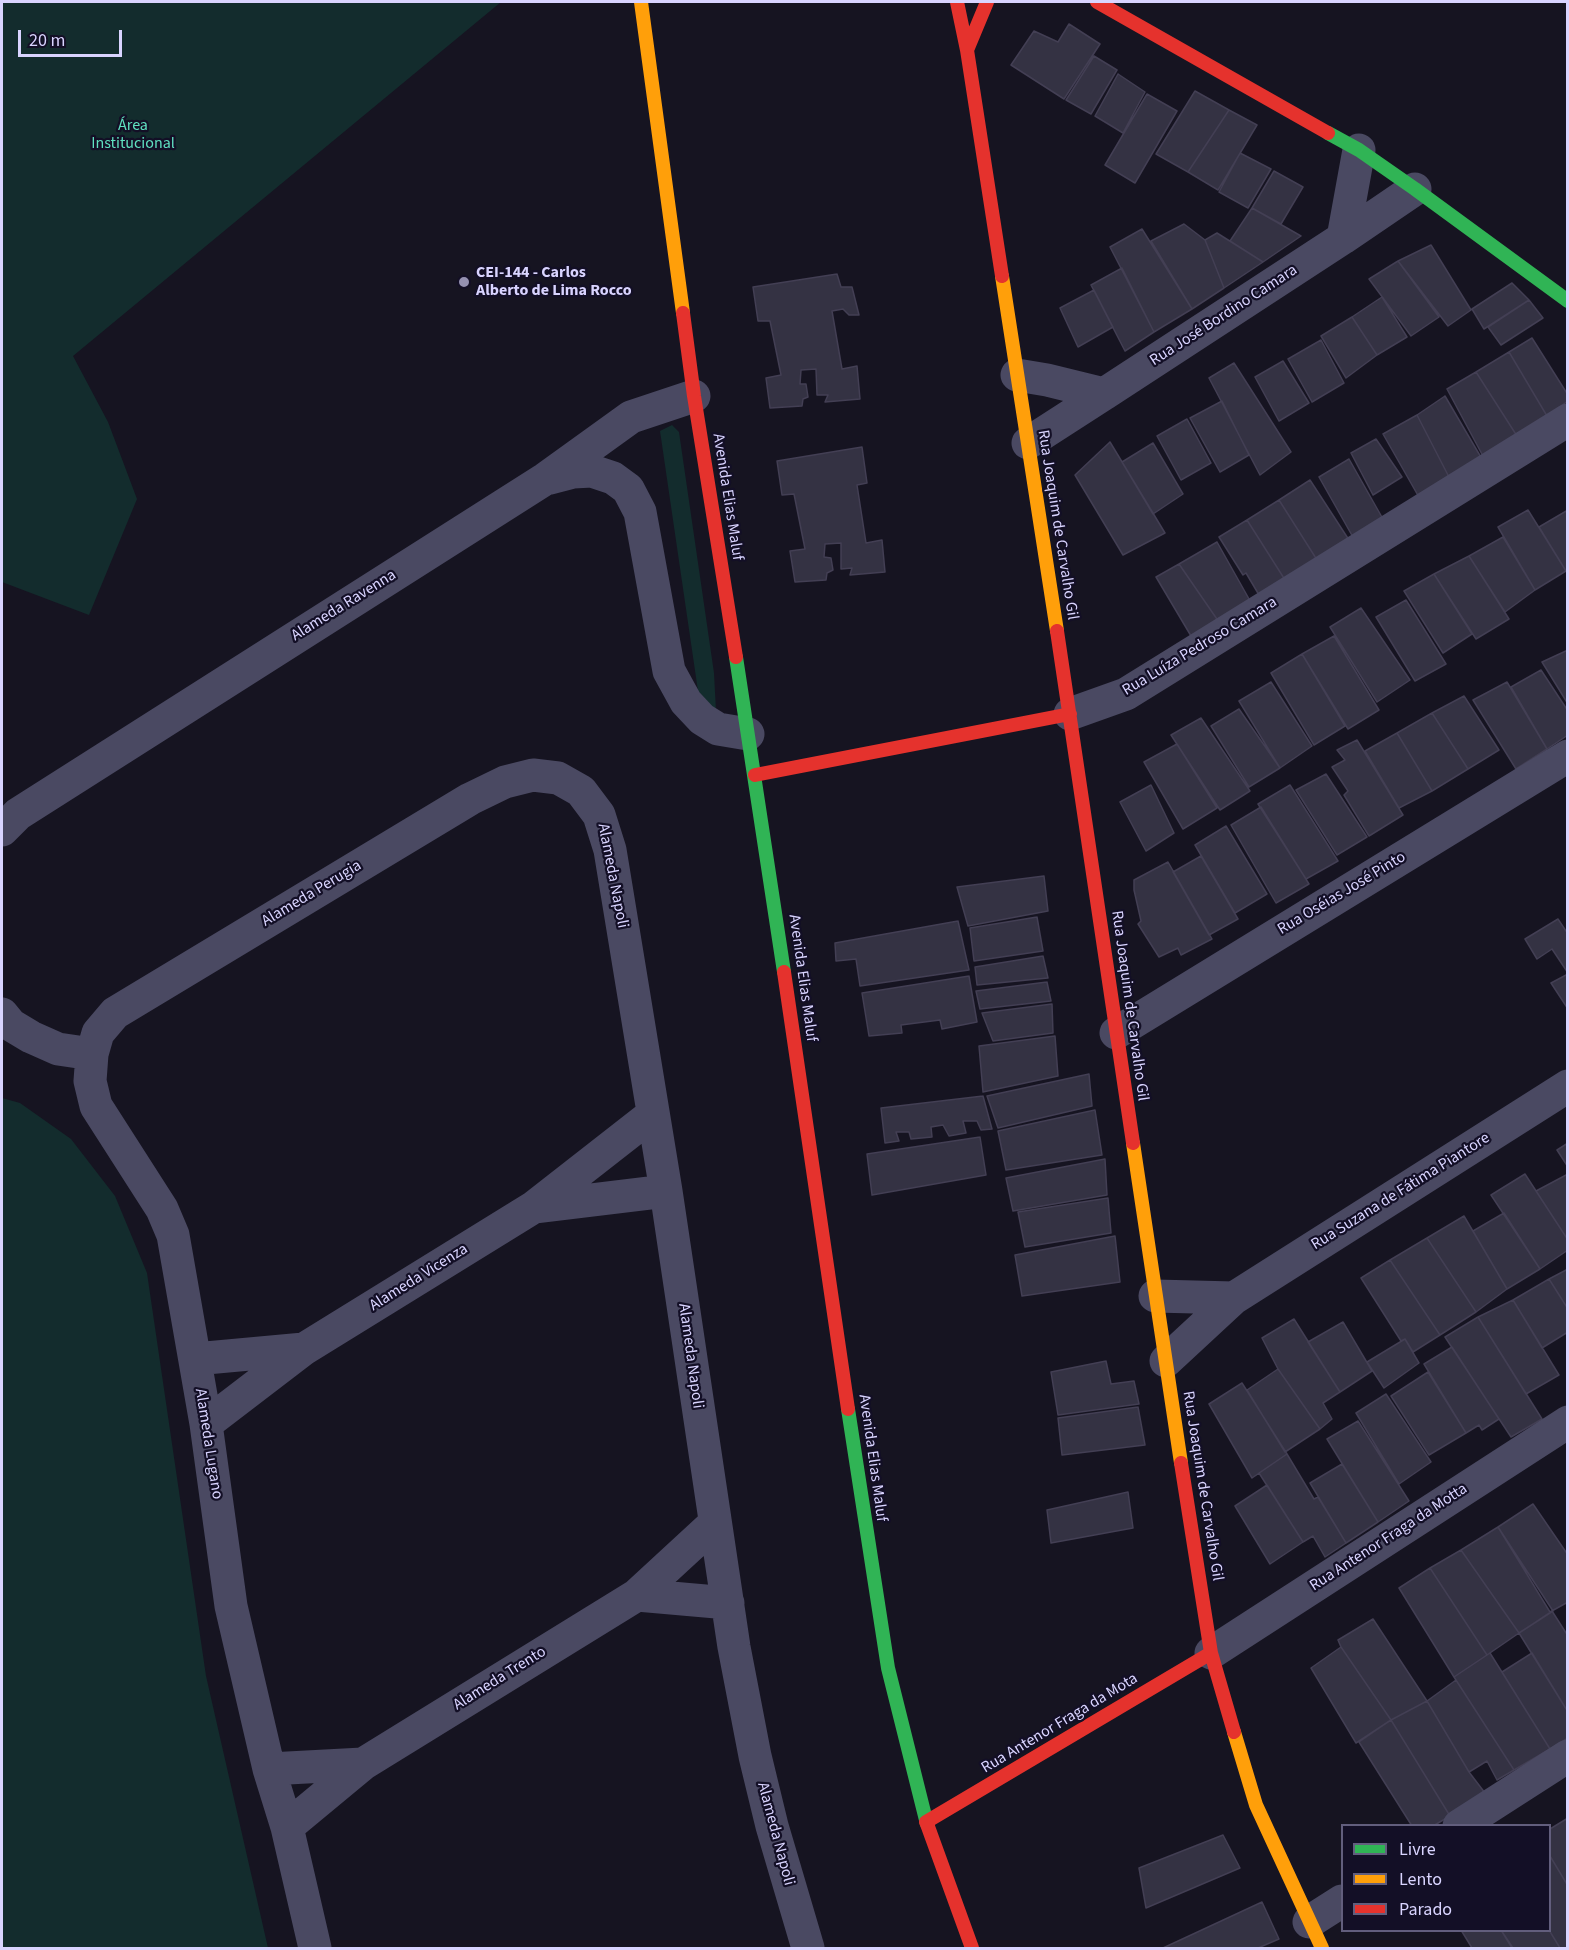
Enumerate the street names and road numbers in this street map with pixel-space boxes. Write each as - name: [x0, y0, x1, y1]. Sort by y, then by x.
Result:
- street label: Rua José Bordino Camara: [1147, 261, 1301, 371]
- street label: Rua Joaquim de Carvalho Gil: [1032, 429, 1082, 621]
- street label: Avenida Elias Maluf: [707, 432, 747, 562]
- street label: Alameda Ravenna: [288, 566, 400, 646]
- street label: Rua Luíza Pedroso Camara: [1119, 593, 1281, 701]
- street label: Alameda Napoli: [592, 822, 632, 930]
- street label: Rua Oséias José Pinto: [1274, 848, 1410, 940]
- street label: Alameda Perugia: [259, 857, 365, 931]
- street label: Rua Joaquim de Carvalho Gil: [1106, 910, 1152, 1102]
- street label: Avenida Elias Maluf: [784, 913, 820, 1043]
- street label: Rua Suzana de Fátima Piantore: [1308, 1129, 1494, 1255]
- street label: Alameda Vicenza: [366, 1240, 472, 1316]
- street label: Alameda Napoli: [673, 1302, 707, 1410]
- street label: Alameda Lugano: [190, 1387, 226, 1501]
- street label: Rua Joaquim de Carvalho Gil: [1177, 1390, 1227, 1582]
- street label: Avenida Elias Maluf: [854, 1393, 890, 1523]
- street label: Rua Antenor Fraga da Motta: [1307, 1480, 1471, 1596]
- street label: Alameda Trento: [450, 1643, 550, 1715]
- street label: Rua Antenor Fraga da Mota: [978, 1670, 1142, 1778]
- street label: Alameda Napoli: [752, 1780, 798, 1888]

